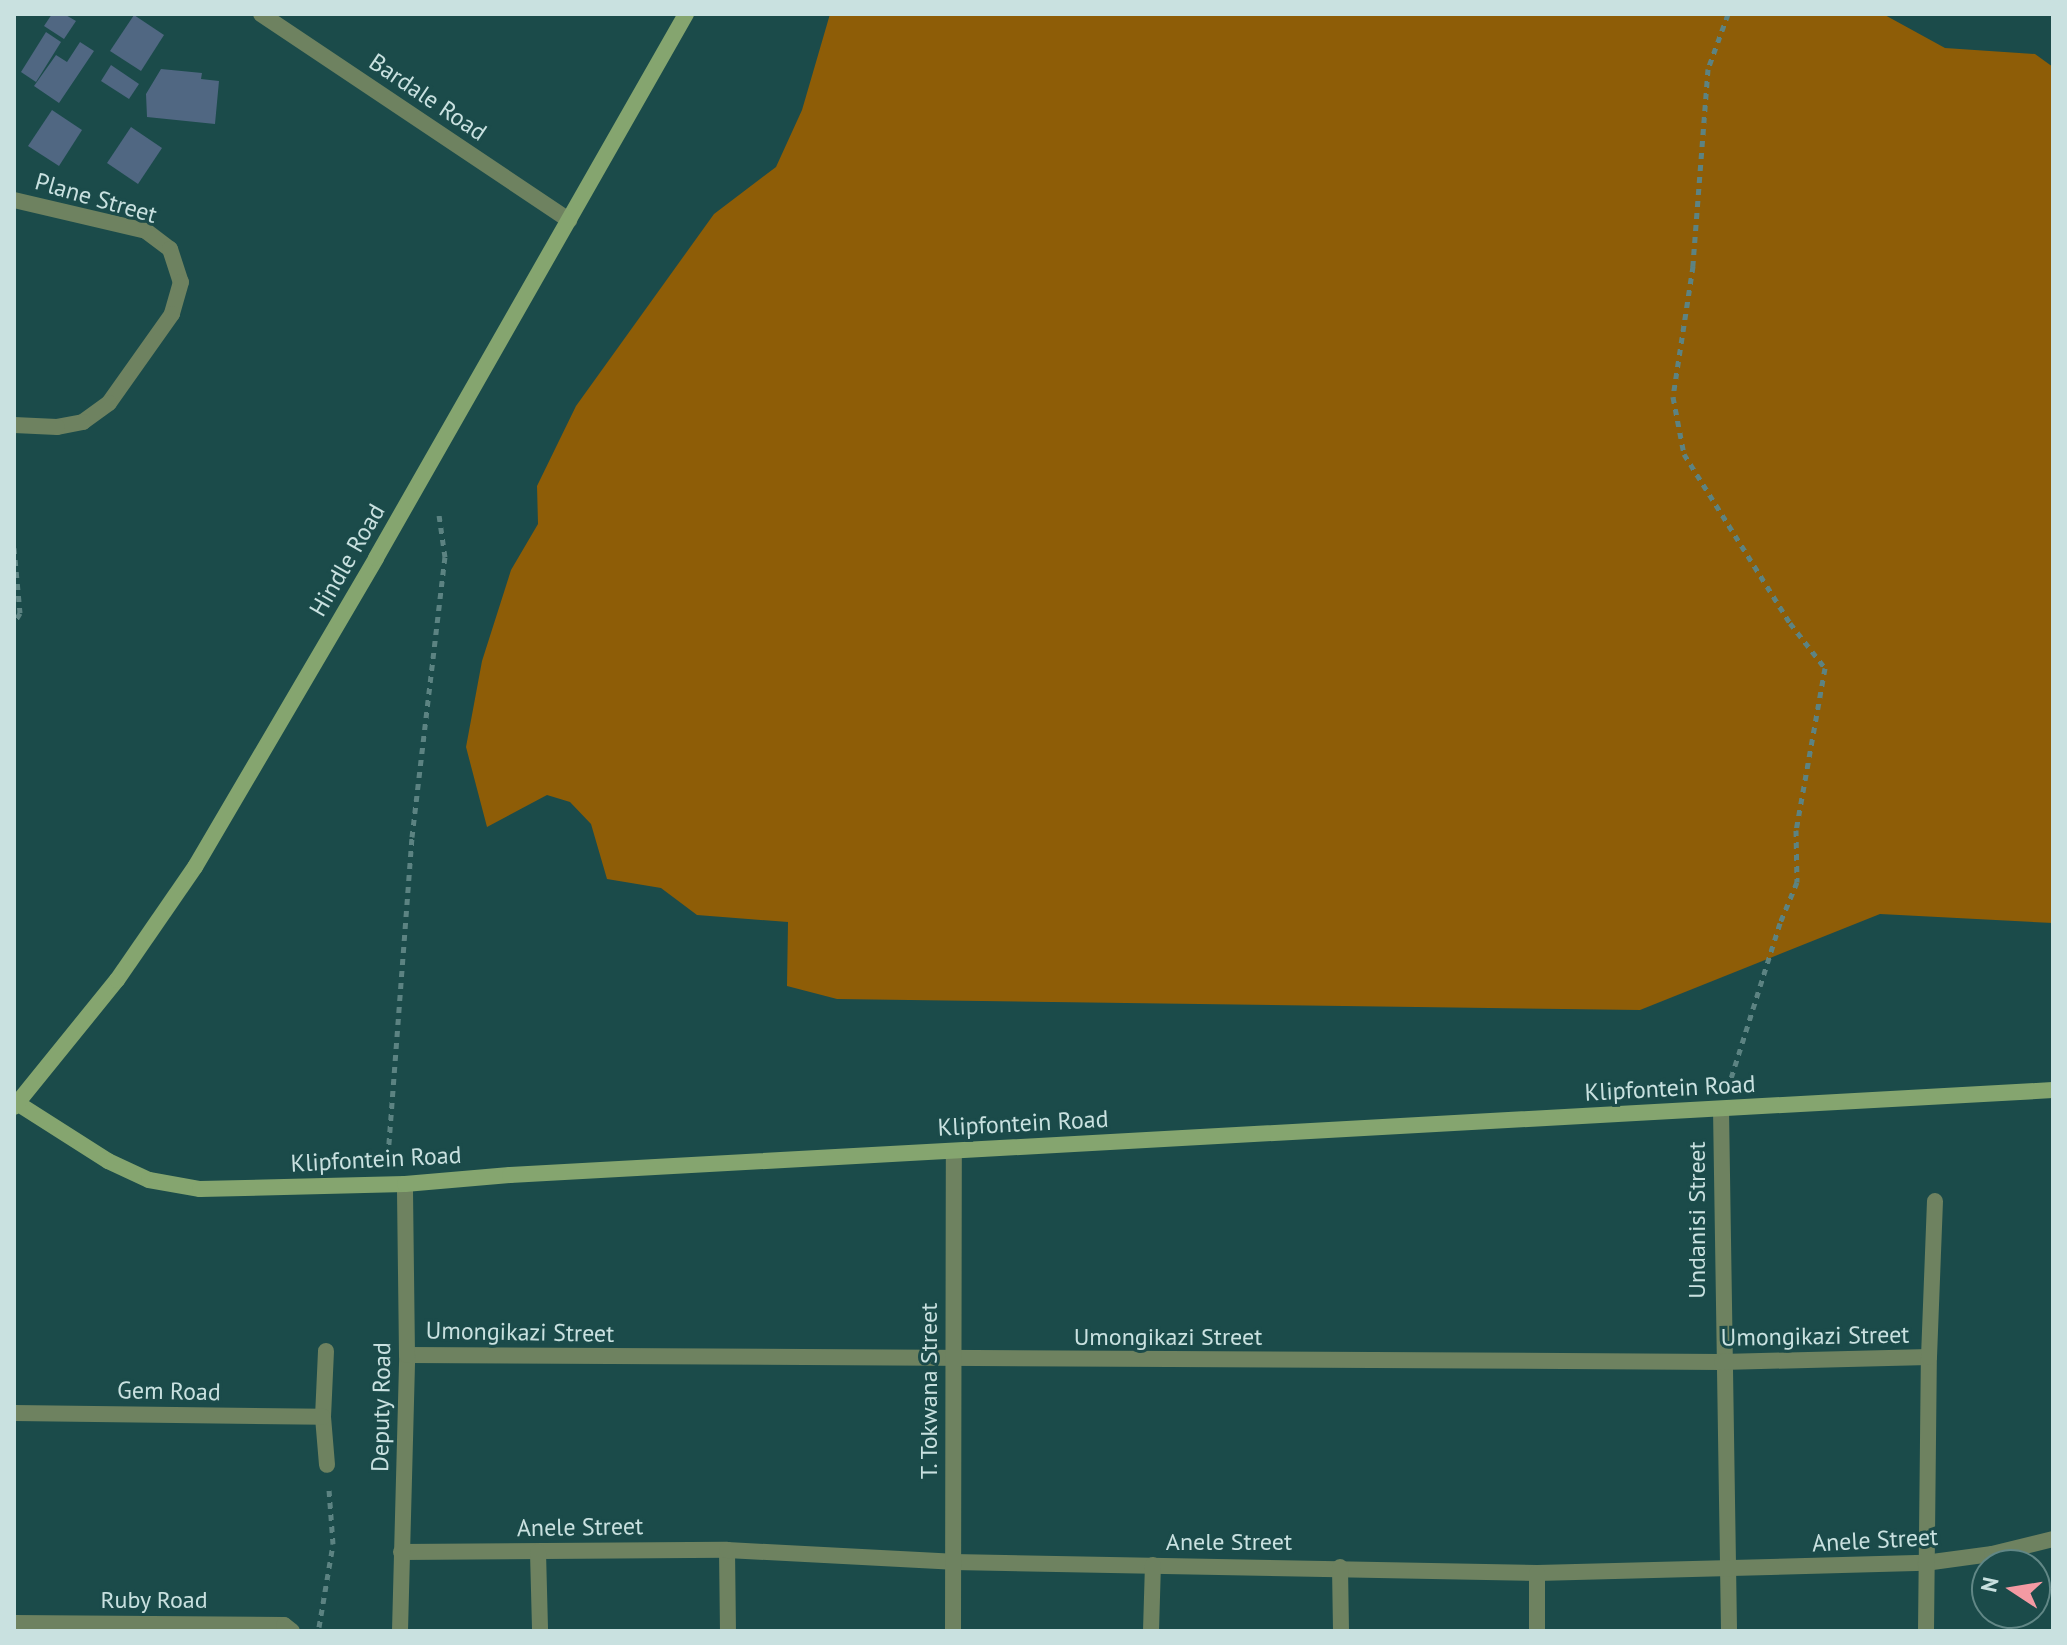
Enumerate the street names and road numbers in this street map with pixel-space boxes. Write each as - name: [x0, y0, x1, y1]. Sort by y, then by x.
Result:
- street label: Bardale Road: [364, 47, 492, 147]
- street label: Plane Street: [32, 167, 160, 229]
- street label: Hindle Road: [303, 499, 391, 621]
- street label: Klipfontein Road: [1584, 1069, 1756, 1107]
- street label: Klipfontein Road: [937, 1104, 1109, 1142]
- street label: Klipfontein Road: [290, 1140, 462, 1178]
- street label: Undanisi Street: [1683, 1141, 1711, 1299]
- street label: T. Tokwana Street: [915, 1301, 943, 1481]
- street label: Umongikazi Street: [425, 1316, 615, 1348]
- street label: Umongikazi Street: [1720, 1320, 1910, 1352]
- street label: Umongikazi Street: [1074, 1323, 1262, 1351]
- street label: Deputy Road: [365, 1342, 397, 1472]
- street label: Gem Road: [117, 1376, 221, 1406]
- street label: Anele Street: [517, 1512, 643, 1542]
- street label: Anele Street: [1811, 1522, 1939, 1558]
- street label: Anele Street: [1166, 1528, 1292, 1556]
- street label: Ruby Road: [100, 1586, 208, 1614]

